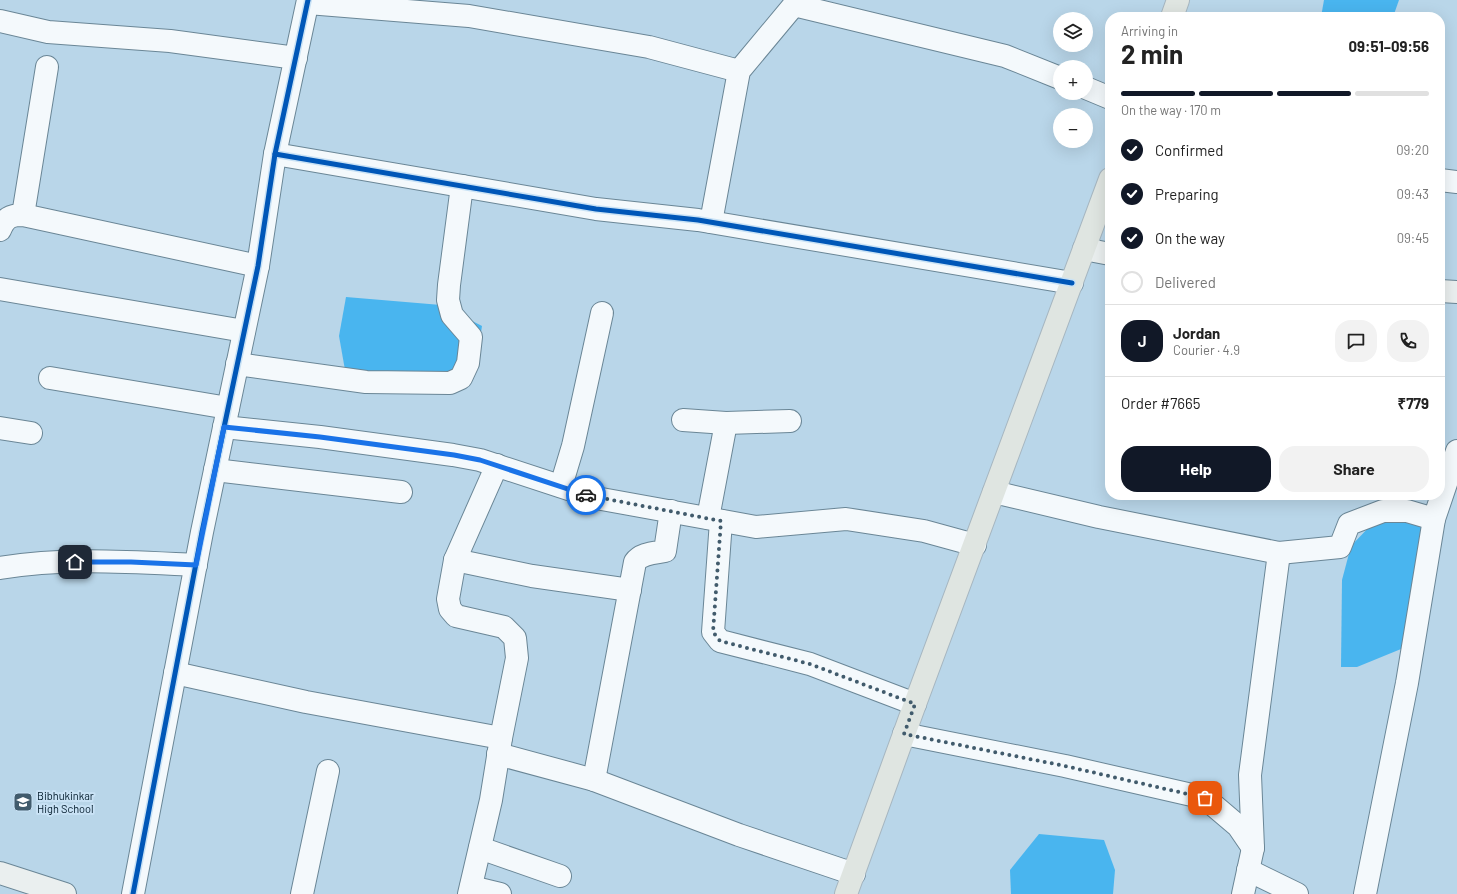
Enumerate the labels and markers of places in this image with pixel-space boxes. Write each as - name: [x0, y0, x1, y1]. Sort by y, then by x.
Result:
- pin: [58, 545, 92, 579]
- pin: [1188, 781, 1222, 815]
- place label: Bibhukinkar High School: [37, 789, 94, 815]
- school or university icon: Bibhukinkar High School: [12, 791, 34, 813]

